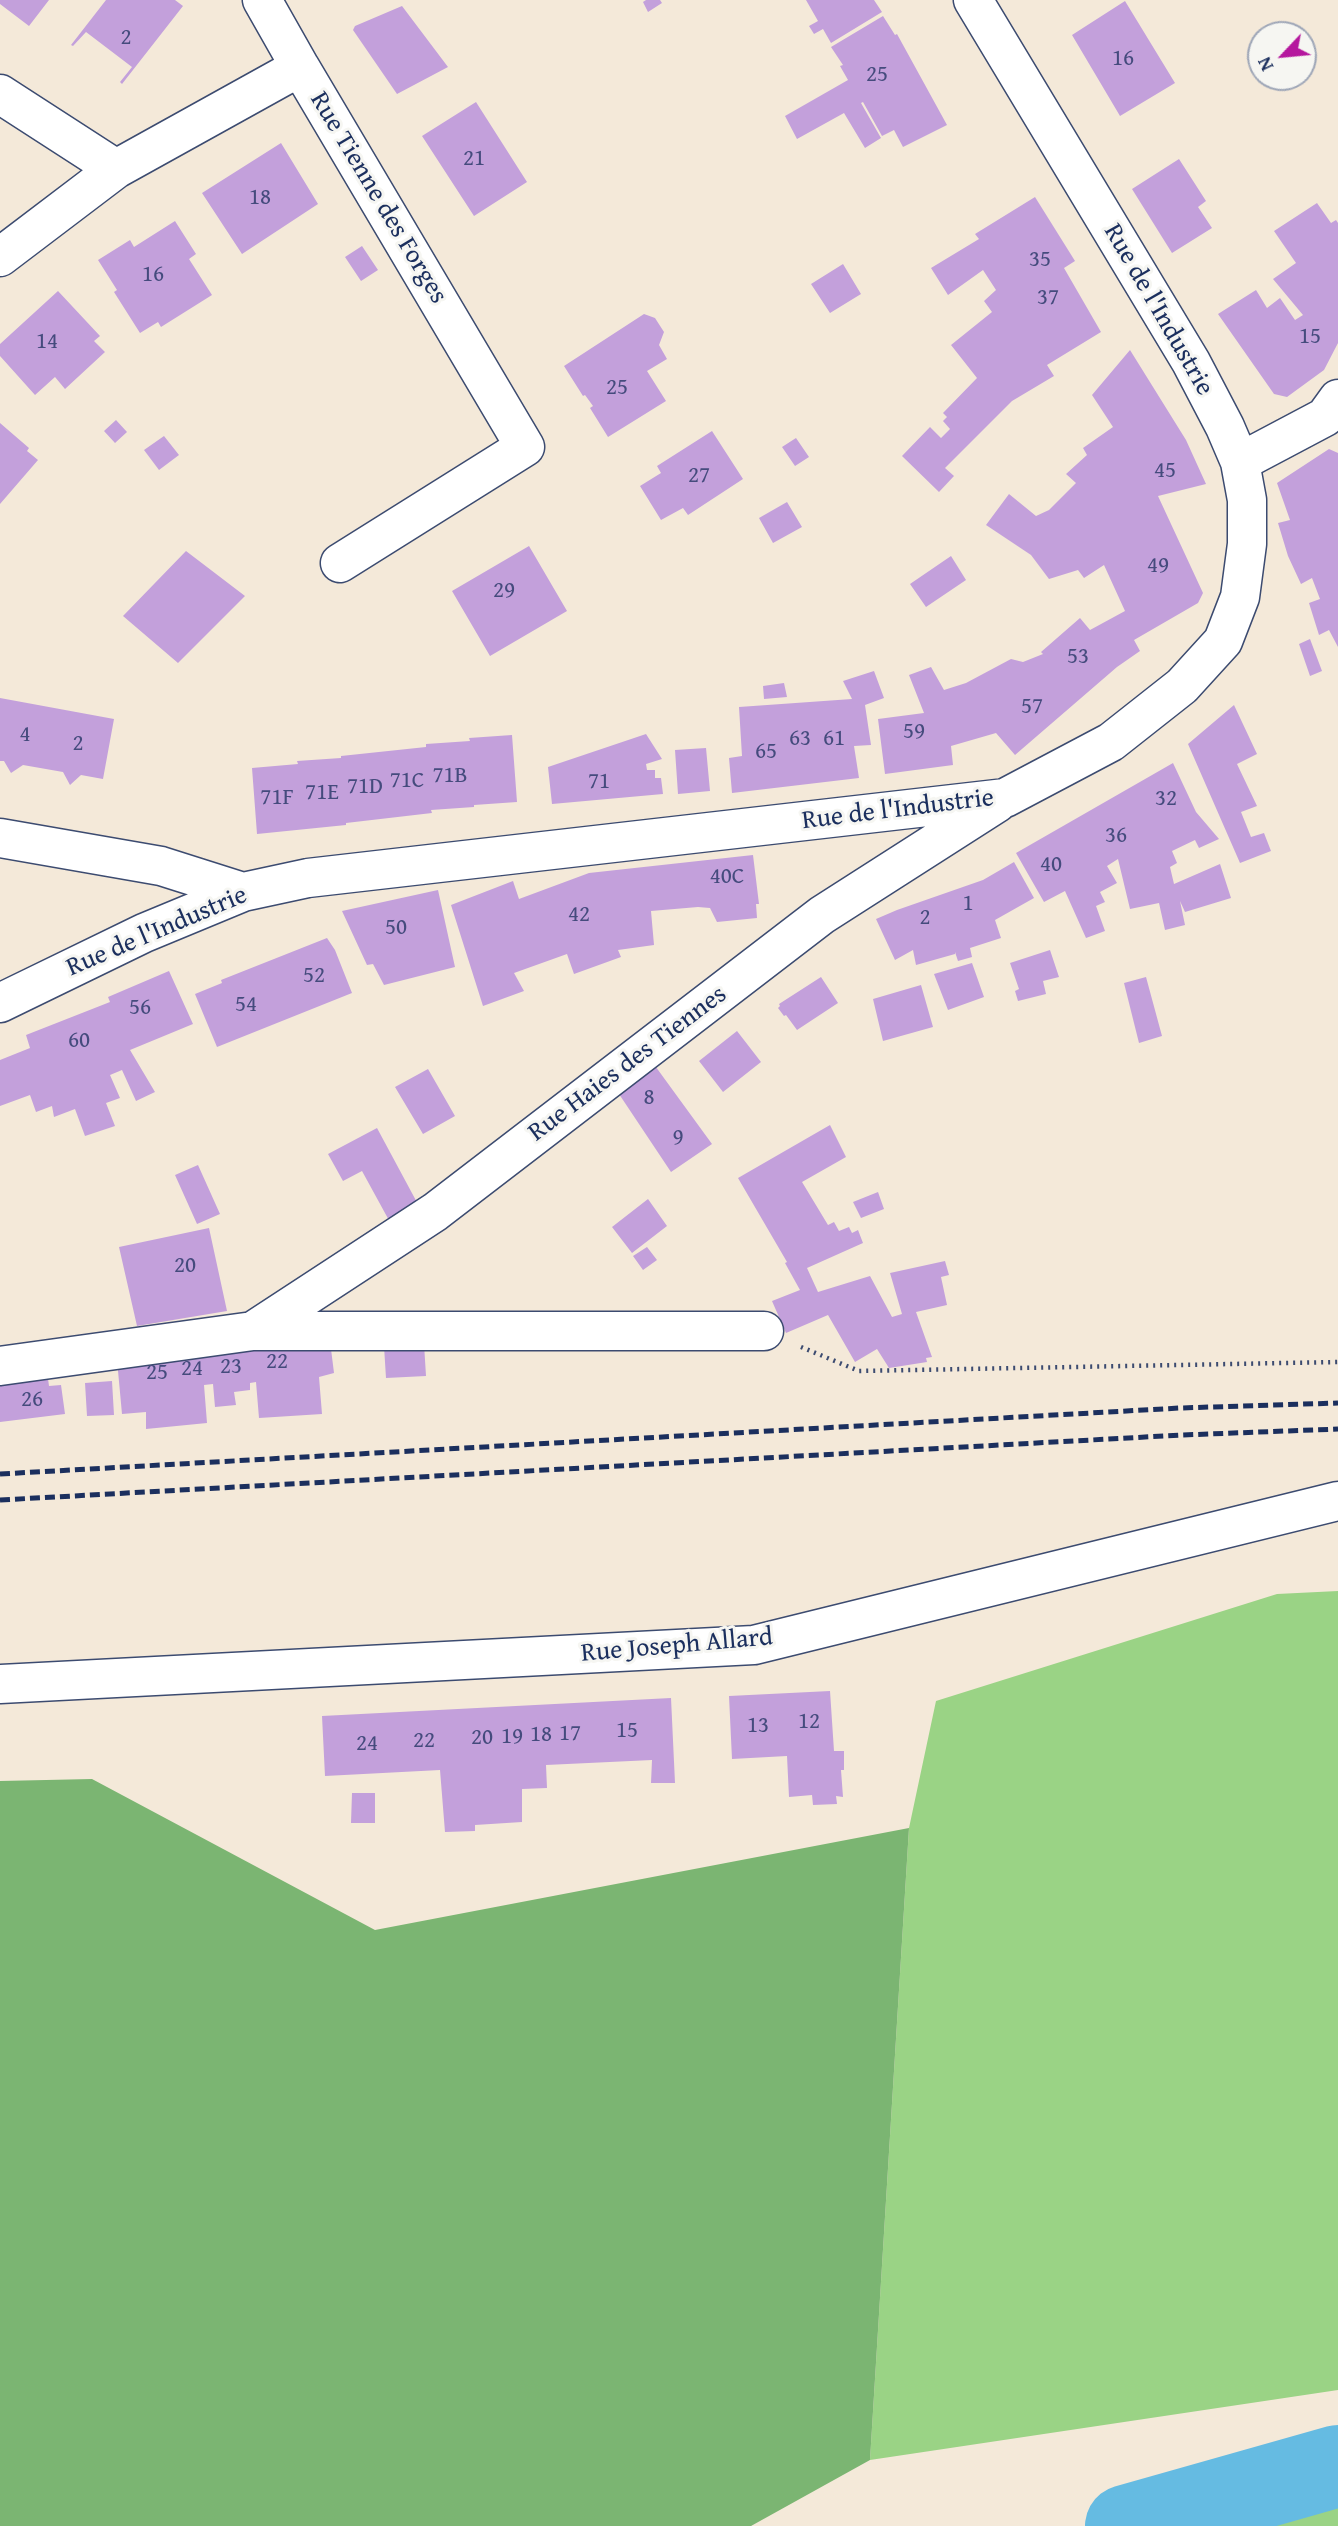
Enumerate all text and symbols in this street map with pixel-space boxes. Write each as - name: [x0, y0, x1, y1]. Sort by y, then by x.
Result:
- north arrow: [1247, 21, 1317, 91]
- house number: 2: [120, 24, 132, 52]
- house number: 16: [1112, 45, 1134, 73]
- text: N: [1250, 52, 1280, 76]
- house number: 25: [866, 61, 888, 89]
- street label: Rue Tienne des Forges: [302, 87, 454, 309]
- house number: 21: [463, 145, 485, 173]
- house number: 18: [249, 184, 271, 212]
- street label: Rue de l'Industrie: [1096, 219, 1220, 401]
- house number: 35: [1029, 246, 1051, 274]
- house number: 16: [142, 261, 164, 289]
- house number: 37: [1037, 284, 1059, 312]
- house number: 15: [1299, 323, 1321, 351]
- house number: 14: [36, 328, 58, 356]
- house number: 25: [606, 374, 628, 402]
- house number: 45: [1154, 457, 1176, 485]
- house number: 27: [688, 462, 710, 490]
- house number: 49: [1147, 552, 1169, 580]
- house number: 29: [493, 577, 515, 605]
- house number: 53: [1067, 643, 1089, 671]
- house number: 57: [1021, 693, 1043, 721]
- house number: 59: [903, 718, 925, 746]
- house number: 4: [19, 721, 31, 749]
- house number: 63: [789, 725, 811, 753]
- house number: 61: [823, 725, 845, 753]
- house number: 2: [72, 730, 84, 758]
- house number: 65: [755, 738, 777, 766]
- house number: 71B: [432, 762, 468, 790]
- house number: 71C: [390, 767, 424, 795]
- house number: 71: [588, 768, 610, 796]
- house number: 71D: [347, 773, 383, 801]
- house number: 71E: [305, 779, 339, 807]
- street label: Rue de l'Industrie: [800, 783, 996, 837]
- house number: 71F: [260, 784, 294, 812]
- house number: 32: [1155, 785, 1177, 813]
- house number: 36: [1105, 822, 1127, 850]
- house number: 40: [1040, 851, 1062, 879]
- house number: 40C: [710, 863, 744, 891]
- street label: Rue de l'Industrie: [62, 880, 252, 984]
- house number: 1: [962, 890, 974, 918]
- house number: 42: [568, 901, 590, 929]
- house number: 2: [919, 904, 931, 932]
- house number: 50: [385, 914, 407, 942]
- house number: 52: [303, 962, 325, 990]
- street label: Rue Haies des Tiennes: [523, 979, 733, 1149]
- house number: 54: [235, 991, 257, 1019]
- house number: 56: [129, 994, 151, 1022]
- house number: 60: [68, 1027, 90, 1055]
- house number: 8: [643, 1084, 655, 1112]
- house number: 9: [672, 1124, 684, 1152]
- house number: 20: [174, 1252, 196, 1280]
- house number: 22: [266, 1348, 288, 1376]
- house number: 23: [220, 1353, 242, 1381]
- house number: 24: [181, 1355, 203, 1383]
- house number: 25: [146, 1359, 168, 1387]
- house number: 26: [21, 1386, 43, 1414]
- street label: Rue Joseph Allard: [580, 1622, 774, 1670]
- house number: 12: [798, 1708, 820, 1736]
- house number: 13: [747, 1712, 769, 1740]
- house number: 15: [616, 1717, 638, 1745]
- house number: 17: [559, 1720, 581, 1748]
- house number: 18: [530, 1721, 552, 1749]
- house number: 19: [501, 1723, 523, 1751]
- house number: 20: [471, 1724, 493, 1752]
- house number: 22: [413, 1727, 435, 1755]
- house number: 24: [356, 1730, 378, 1758]

